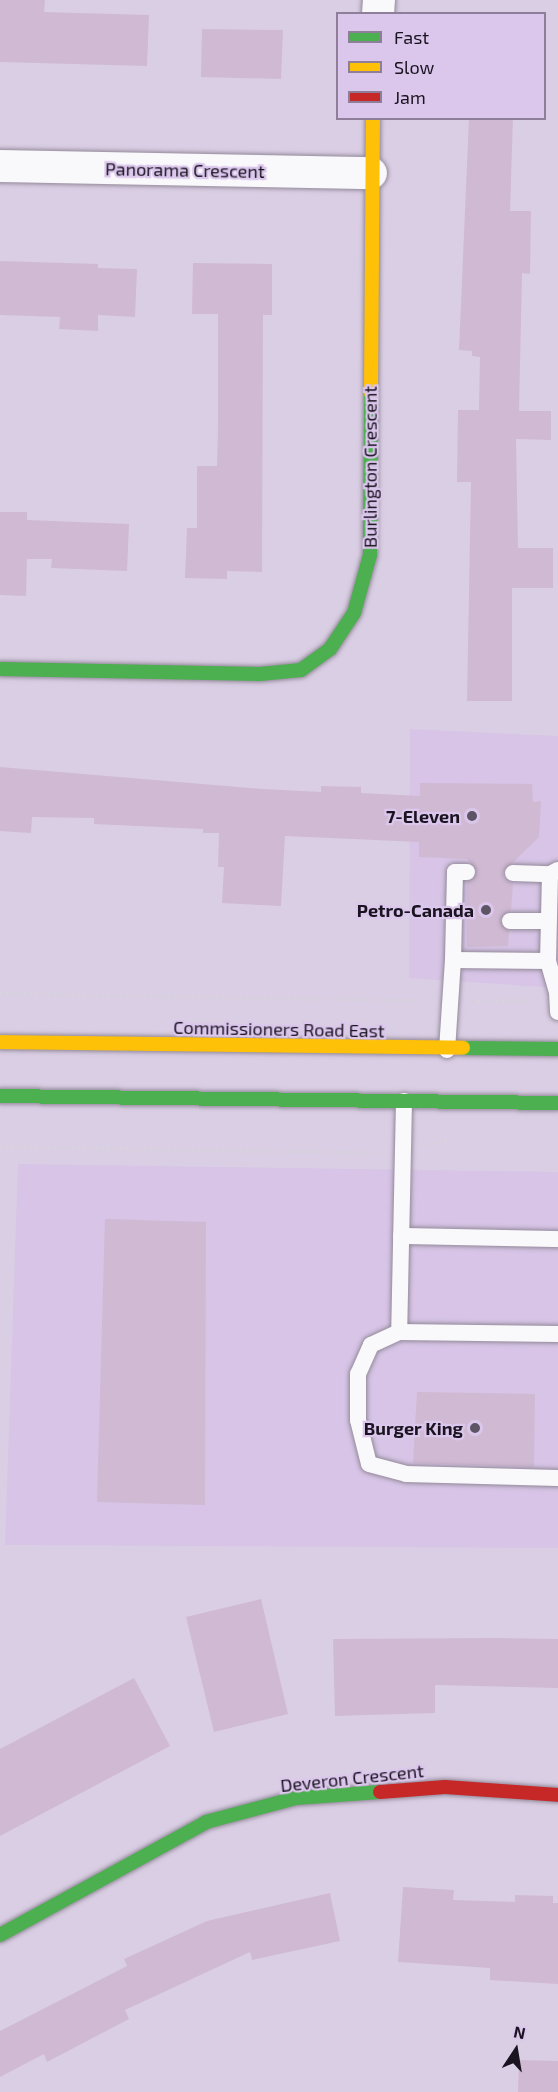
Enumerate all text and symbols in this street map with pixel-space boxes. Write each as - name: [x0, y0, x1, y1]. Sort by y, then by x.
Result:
- legend: [336, 12, 546, 120]
- text: Fast: [394, 26, 429, 48]
- text: Slow: [394, 56, 434, 78]
- text: Jam: [394, 86, 426, 108]
- street label: Panorama Crescent: [105, 158, 265, 182]
- street label: Burlington Crescent: [359, 386, 381, 548]
- place label: 7-Eleven: [386, 805, 460, 827]
- marker: 7-Eleven: [465, 809, 479, 823]
- place label: Petro-Canada: [357, 899, 474, 921]
- marker: Petro-Canada: [479, 903, 493, 917]
- street label: Commissioners Road East: [173, 1016, 385, 1042]
- place label: Burger King: [363, 1417, 463, 1439]
- marker: Burger King: [468, 1421, 482, 1435]
- street label: Deveron Crescent: [279, 1760, 425, 1796]
- north arrow: [486, 2020, 546, 2080]
- text: N: [512, 2021, 527, 2042]

